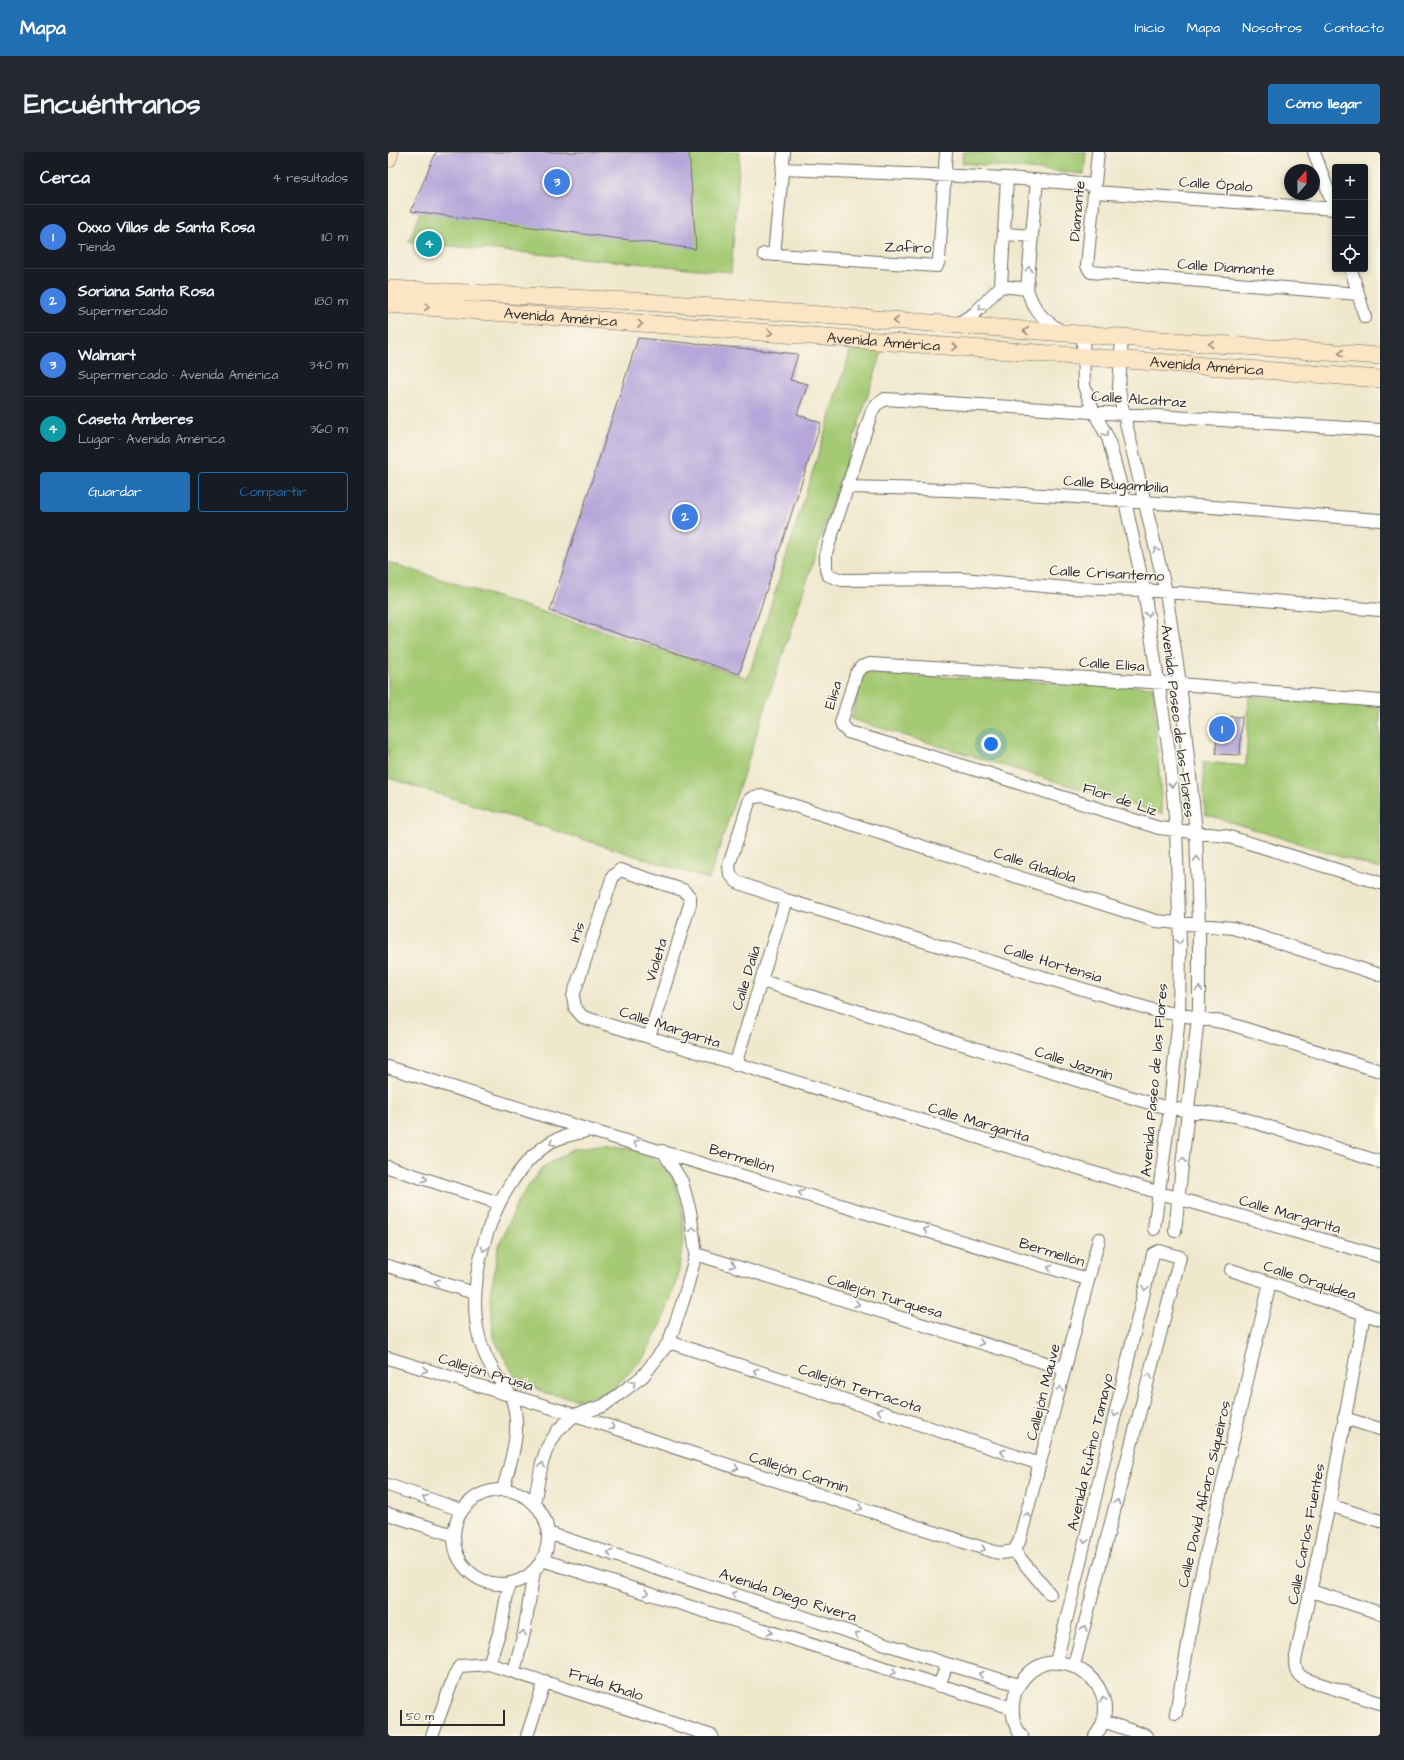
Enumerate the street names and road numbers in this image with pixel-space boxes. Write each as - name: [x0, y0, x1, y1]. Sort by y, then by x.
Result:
- street label: Calle Ópalo: [1178, 171, 1254, 198]
- street label: Diamante: [1064, 180, 1091, 242]
- street label: Zafiro: [884, 236, 933, 259]
- street label: Calle Diamante: [1176, 254, 1275, 281]
- street label: Avenida América: [503, 303, 618, 332]
- street label: Avenida América: [826, 327, 941, 357]
- street label: Avenida América: [1149, 352, 1265, 381]
- street label: Calle Alcatraz: [1091, 386, 1188, 413]
- street label: Calle Bugambilia: [1063, 470, 1170, 500]
- street label: Calle Crisantemo: [1049, 560, 1166, 587]
- street label: Avenida Paseo de las Flores: [1155, 623, 1200, 819]
- street label: Calle Elisa: [1078, 652, 1146, 677]
- street label: Elisa: [819, 678, 848, 712]
- street label: Flor de Liz: [1080, 778, 1160, 822]
- street label: Calle Gladiola: [991, 842, 1079, 889]
- street label: Iris: [564, 919, 591, 945]
- street label: Violeta: [640, 936, 673, 984]
- street label: Calle Hortensia: [1001, 939, 1105, 989]
- street label: Calle Dalia: [727, 943, 766, 1013]
- street label: Avenida Paseo de las Flores: [1136, 982, 1173, 1178]
- street label: Calle Margarita: [616, 1001, 723, 1055]
- street label: Calle Jazmín: [1032, 1041, 1116, 1086]
- street label: Calle Margarita: [925, 1097, 1032, 1149]
- street label: Bermellón: [707, 1139, 778, 1179]
- street label: Calle Margarita: [1236, 1190, 1344, 1240]
- street label: Bermellón: [1017, 1233, 1088, 1273]
- street label: Calle Orquídea: [1261, 1256, 1359, 1305]
- street label: Callejón Turquesa: [825, 1269, 945, 1324]
- street label: Callejón Mauve: [1021, 1341, 1066, 1443]
- street label: Callejón Prusia: [436, 1348, 536, 1397]
- street label: Callejón Terracota: [795, 1359, 925, 1419]
- street label: Avenida Rufino Tamayo: [1062, 1371, 1120, 1533]
- street label: Calle David Alfaro Siqueiros: [1173, 1398, 1236, 1590]
- street label: Callejón Carmin: [746, 1446, 852, 1499]
- street label: Calle Carlos Fuentes: [1283, 1461, 1331, 1606]
- street label: Avenida Diego Rivera: [716, 1563, 860, 1629]
- street label: Frida Khalo: [566, 1663, 646, 1707]

